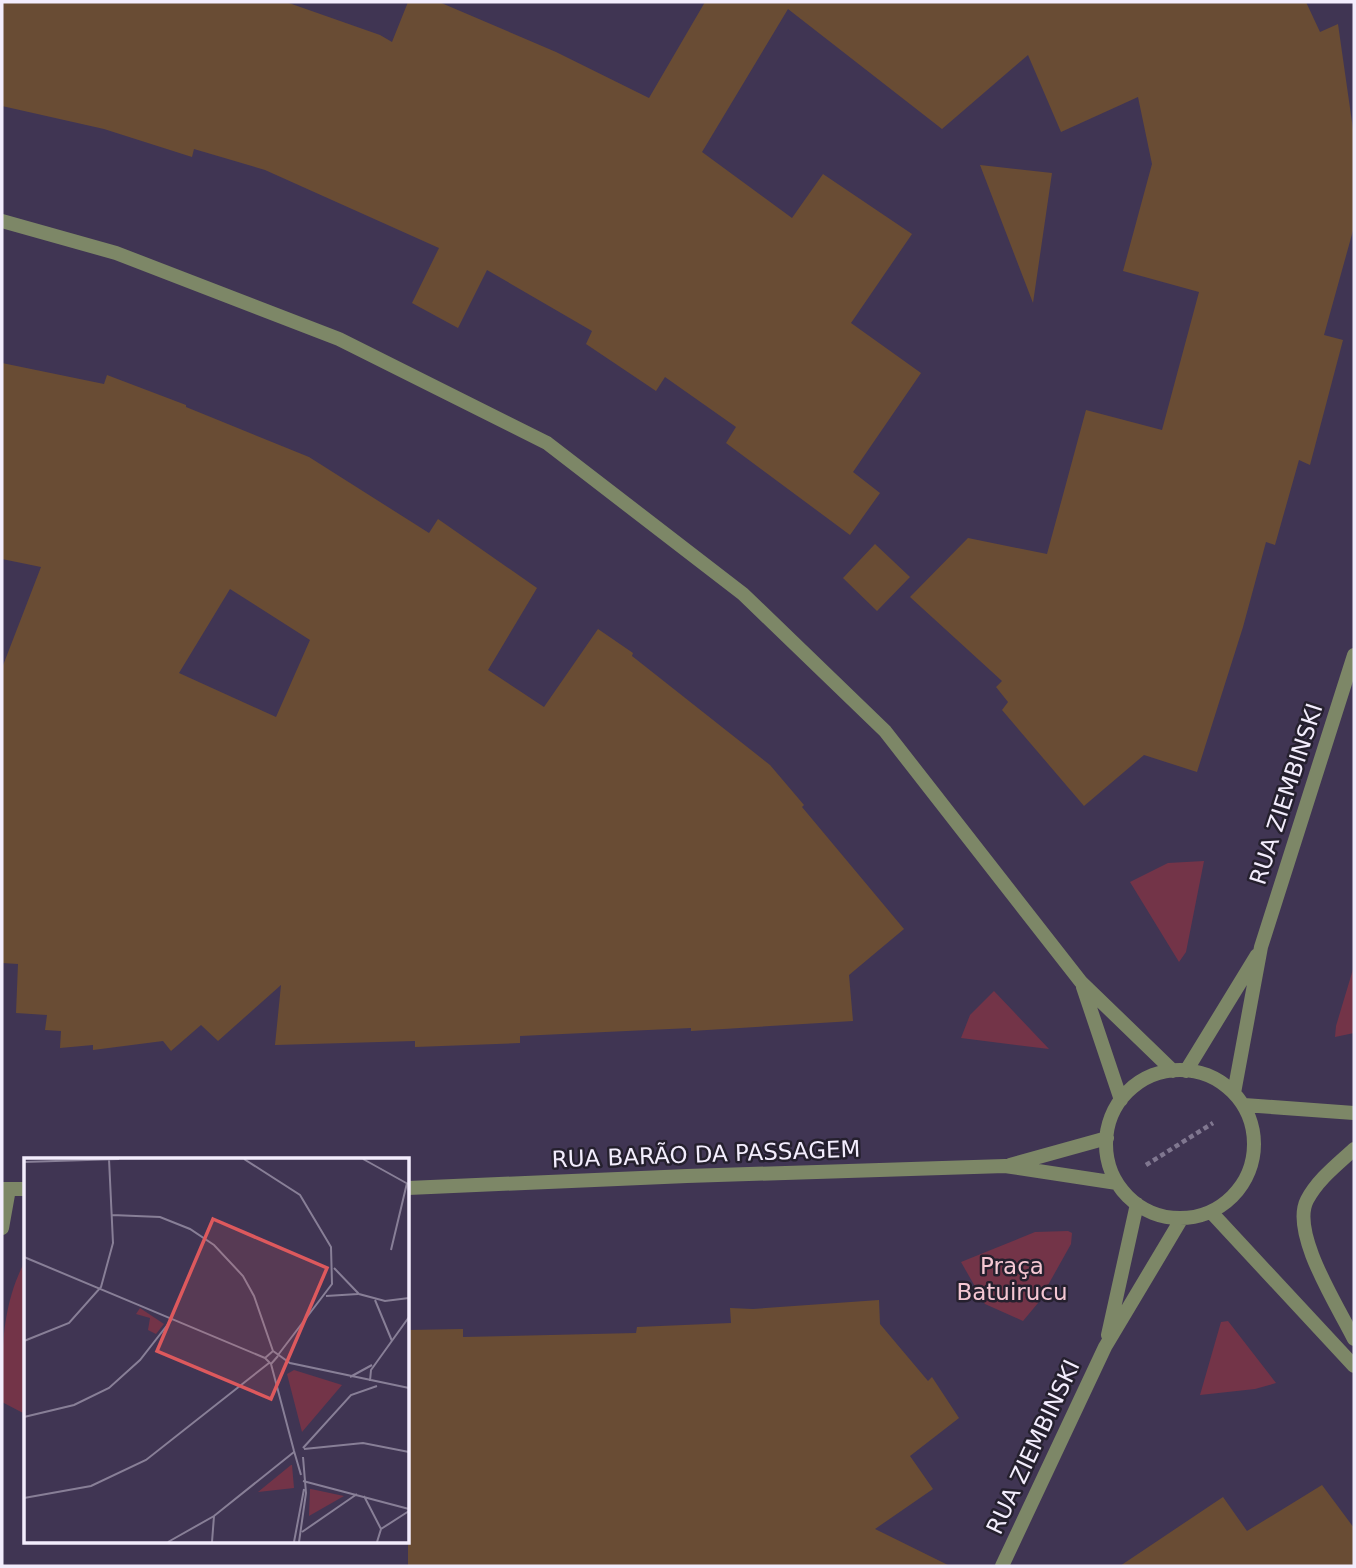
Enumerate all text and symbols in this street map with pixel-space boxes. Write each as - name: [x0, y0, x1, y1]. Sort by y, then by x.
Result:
- street label: RUA ZIEMBINSKI: [1244, 700, 1328, 888]
- street label: RUA BARÃO DA PASSAGEM: [551, 1135, 861, 1172]
- inset map: [24, 1158, 410, 1544]
- park label: Praça Batuirucu: [956, 1253, 1068, 1305]
- street label: RUA ZIEMBINSKI: [981, 1356, 1085, 1538]

